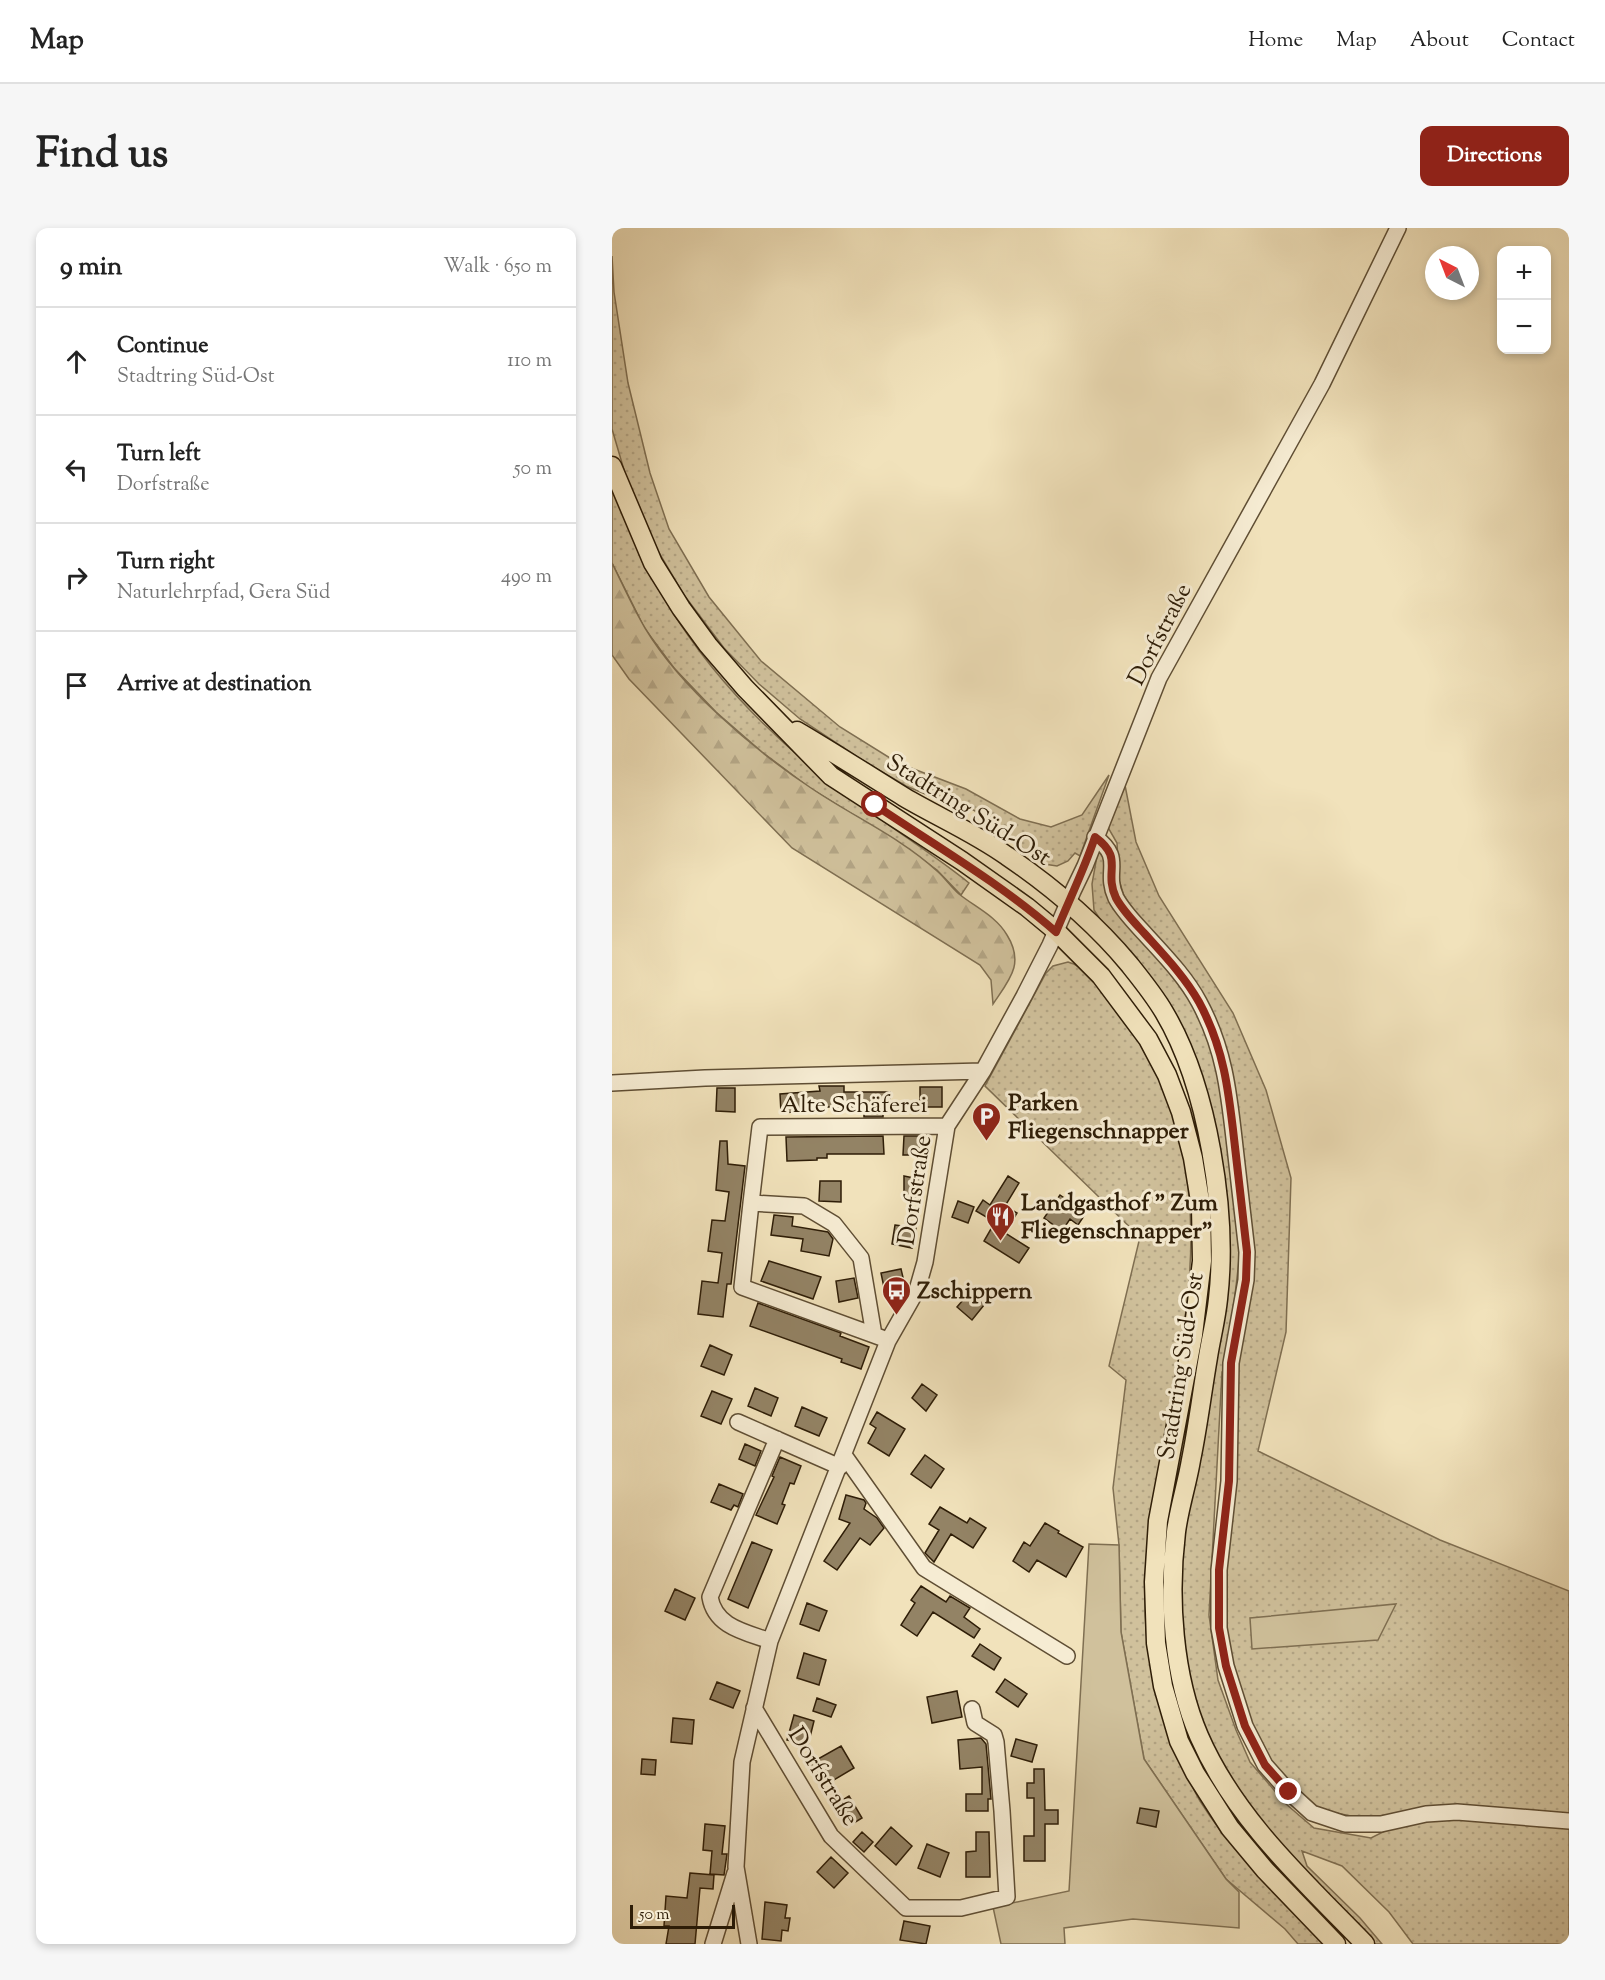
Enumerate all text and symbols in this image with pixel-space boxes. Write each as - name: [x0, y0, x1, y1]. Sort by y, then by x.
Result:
- text: Map: [30, 21, 84, 61]
- text: Home: [1248, 26, 1303, 56]
- text: Map: [1336, 26, 1377, 56]
- text: About: [1410, 26, 1469, 56]
- text: Contact: [1502, 26, 1575, 56]
- text: Find us: [36, 126, 168, 186]
- button: Directions: [1420, 126, 1569, 186]
- north arrow: [1425, 246, 1479, 300]
- map controls: [1497, 246, 1551, 354]
- button: +: [1497, 246, 1551, 300]
- text: 9 min: [60, 249, 122, 286]
- text: Walk · 650 m: [443, 253, 552, 282]
- button: −: [1497, 300, 1551, 354]
- text: Continue: [117, 331, 208, 363]
- icon: ahead: [60, 345, 93, 378]
- text: 110 m: [507, 347, 552, 376]
- text: Stadtring Süd-Ost: [117, 363, 275, 392]
- text: Turn left: [117, 439, 200, 471]
- icon: left: [60, 453, 93, 486]
- text: 50 m: [514, 455, 552, 484]
- text: Dorfstraße: [117, 471, 209, 500]
- text: Turn right: [117, 547, 214, 579]
- icon: right: [60, 561, 93, 594]
- text: 490 m: [501, 563, 552, 592]
- street label: Dorfstraße: [1120, 578, 1201, 692]
- text: Naturlehrpfad, Gera Süd: [117, 579, 330, 608]
- icon: arrive: [60, 669, 93, 702]
- text: Arrive at destination: [117, 669, 312, 701]
- street label: Stadtring Süd-Ost: [879, 746, 1057, 875]
- route start: [861, 791, 887, 817]
- place label: Parken Fliegenschnapper: [1008, 1087, 1190, 1149]
- street label: Alte Schäferei: [781, 1089, 927, 1123]
- parking icon: Parken Fliegenschnapper: [971, 1100, 1003, 1142]
- street label: Dorfstraße: [891, 1133, 941, 1248]
- place label: Landgasthof " Zum Fliegenschnapper": [1021, 1187, 1218, 1249]
- restaurant icon: Landgasthof " Zum Fliegenschnapper": [984, 1200, 1016, 1242]
- street label: Stadtring Süd-Ost: [1150, 1270, 1214, 1462]
- bus stop icon: Zschippern: [880, 1274, 912, 1316]
- place label: Zschippern: [917, 1275, 1033, 1309]
- street label: Dorfstraße: [778, 1721, 866, 1833]
- route end: [1275, 1778, 1301, 1804]
- scale bar: [630, 1902, 735, 1930]
- text: 50 m: [639, 1904, 670, 1927]

